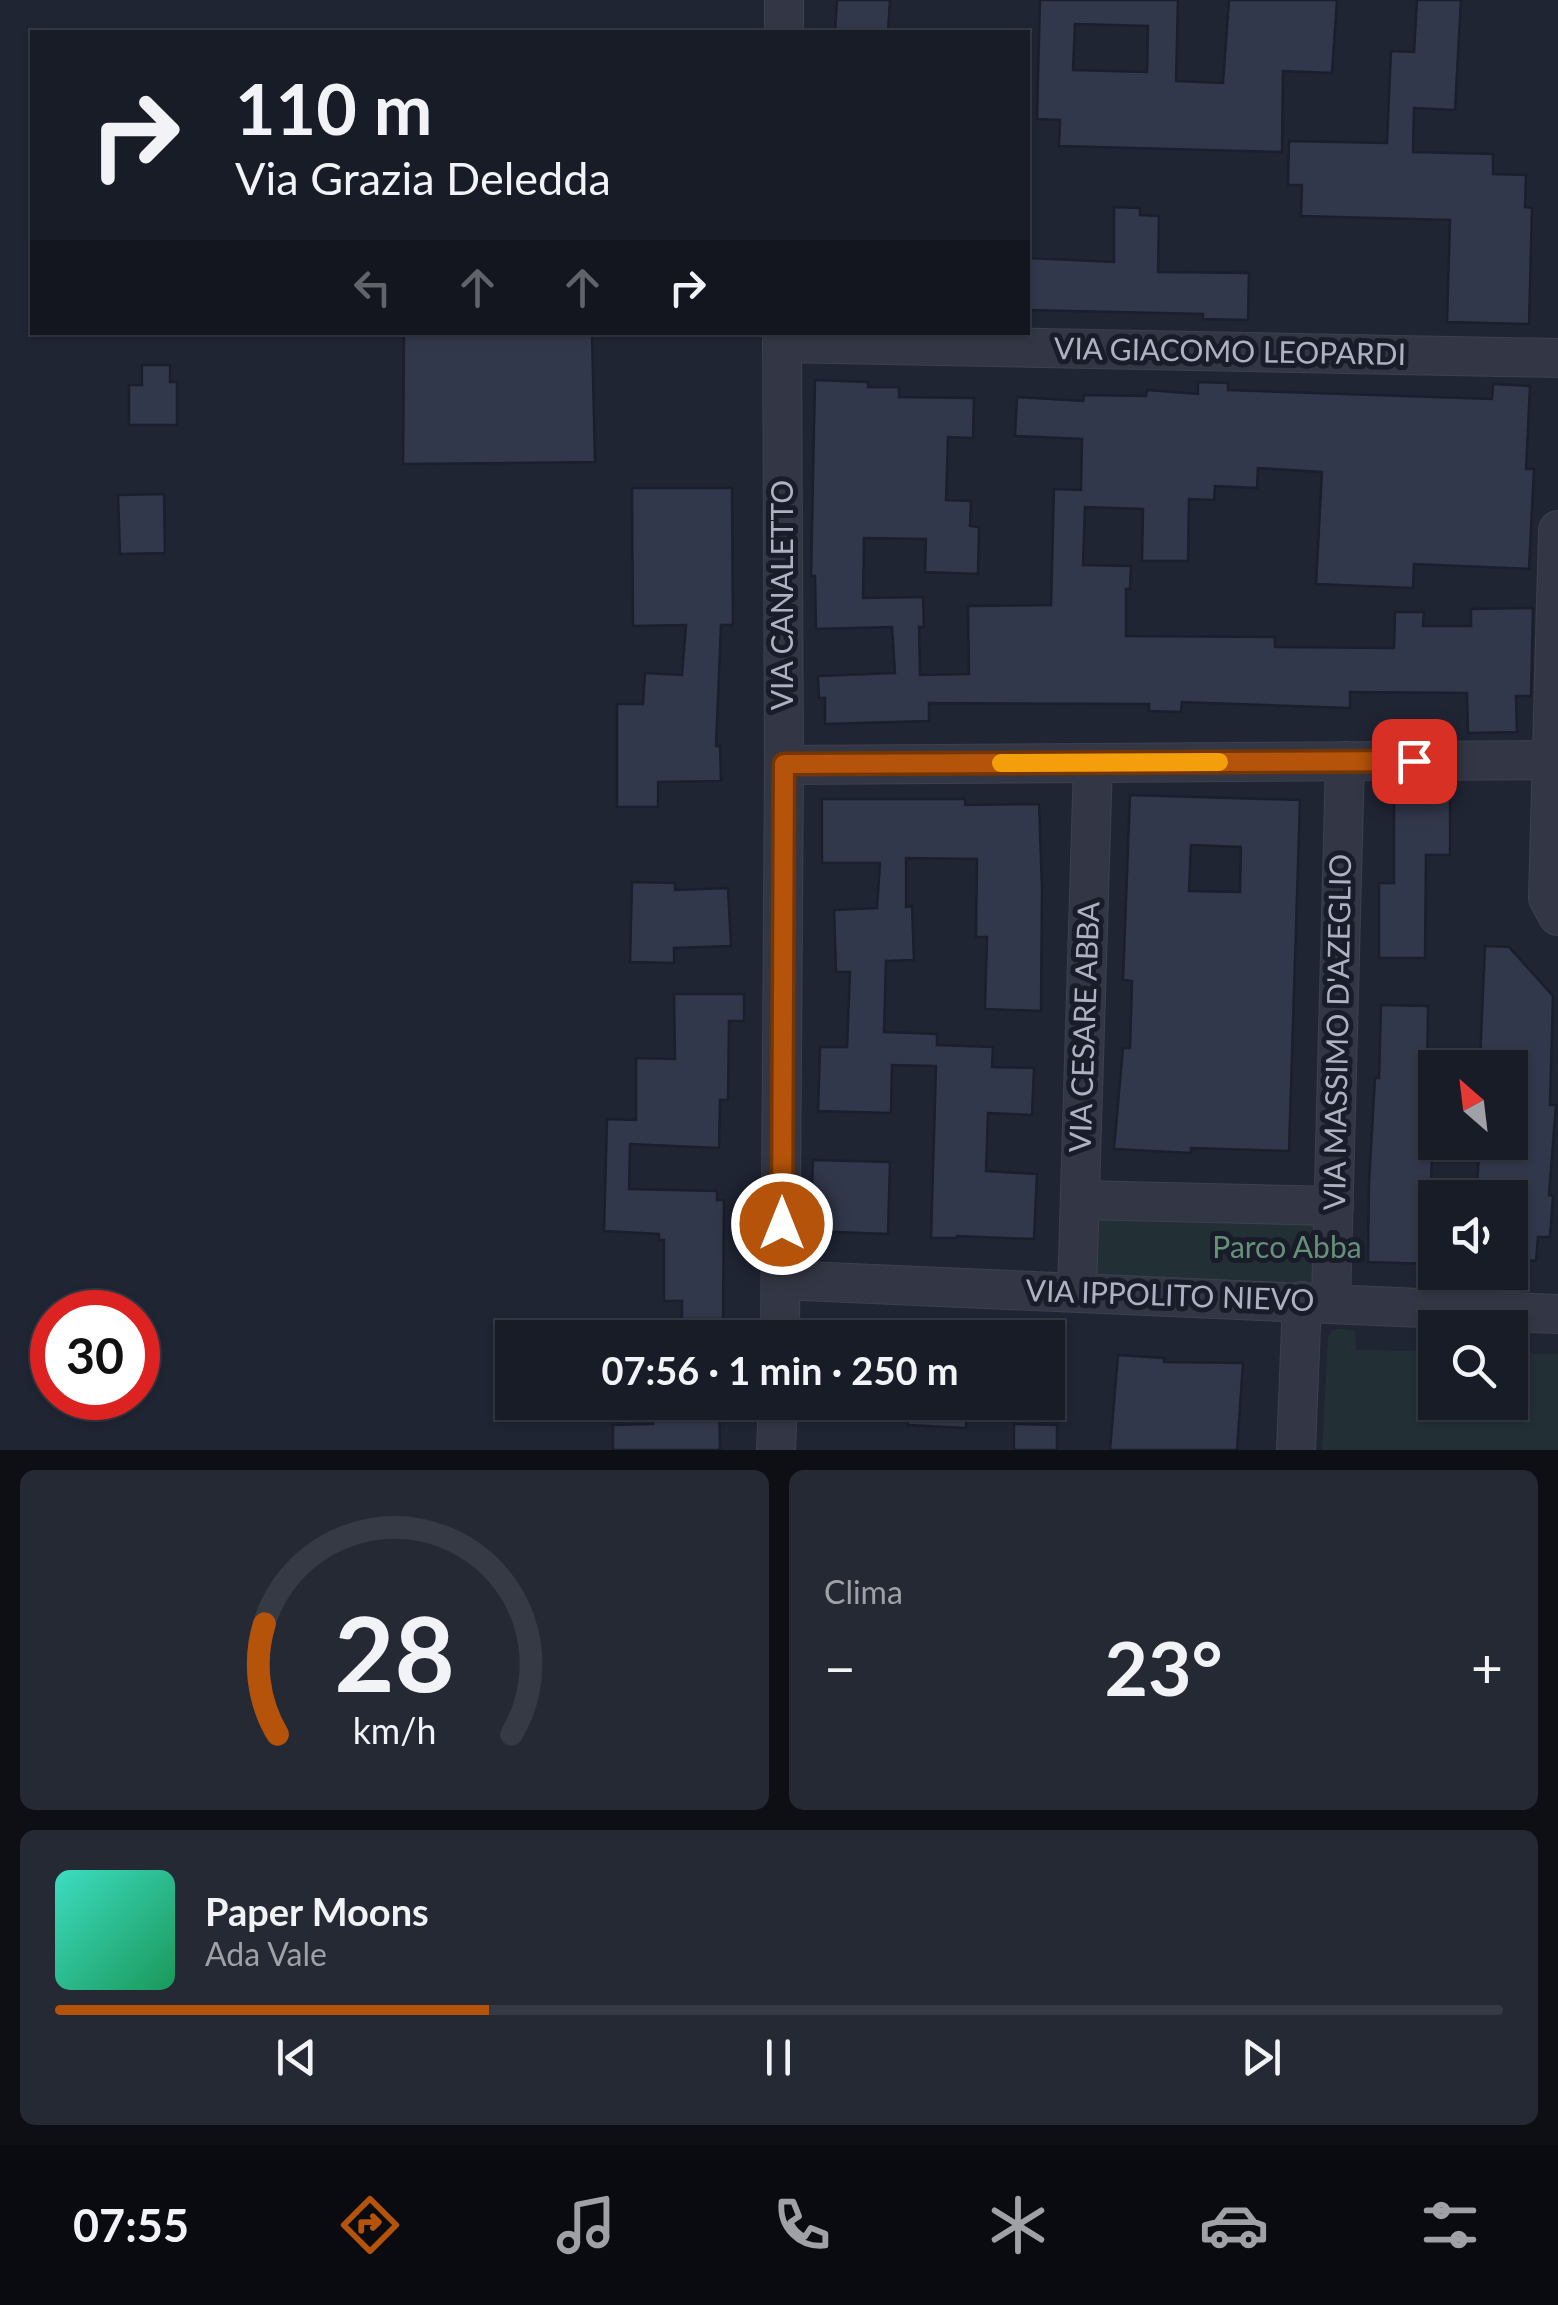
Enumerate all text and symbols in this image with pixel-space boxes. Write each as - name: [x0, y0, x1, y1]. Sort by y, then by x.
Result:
- text: 110 m: [235, 66, 432, 150]
- icon: right: [70, 70, 200, 200]
- text: Via Grazia Deledda: [235, 151, 611, 205]
- icon: left: [345, 260, 400, 315]
- icon: ahead: [450, 260, 505, 315]
- icon: ahead: [555, 260, 610, 315]
- icon: right: [660, 260, 715, 315]
- street label: VIA GIACOMO LEOPARDI: [1054, 329, 1406, 371]
- street label: VIA CANALETTO: [763, 480, 799, 710]
- pin: [1372, 719, 1457, 804]
- icon: arrive: [1387, 734, 1442, 789]
- street label: VIA MASSIMO D'AZEGLIO: [1315, 853, 1357, 1211]
- street label: VIA CESARE ABBA: [1061, 900, 1105, 1153]
- north arrow: [1418, 1050, 1528, 1160]
- map controls: [1418, 1050, 1528, 1420]
- position arrow: [730, 1172, 834, 1276]
- button: sound: [1418, 1180, 1528, 1290]
- park label: Parco Abba: [1212, 1228, 1362, 1264]
- street label: VIA IPPOLITO NIEVO: [1025, 1271, 1315, 1317]
- speed limit sign: 30: [30, 1290, 160, 1420]
- button: search: [1418, 1310, 1528, 1420]
- text: 07:56 · 1 min · 250 m: [601, 1347, 959, 1393]
- text: Clima: [824, 1572, 903, 1611]
- text: 28: [334, 1589, 455, 1714]
- text: 23°: [1104, 1622, 1223, 1712]
- text: −: [824, 1634, 856, 1700]
- text: +: [1471, 1634, 1503, 1700]
- text: km/h: [353, 1709, 436, 1752]
- text: Paper Moons: [205, 1888, 429, 1934]
- text: Ada Vale: [205, 1934, 327, 1973]
- icon: previous: [269, 2030, 324, 2085]
- icon: pause: [751, 2030, 806, 2085]
- icon: next: [1234, 2030, 1289, 2085]
- icon: directions: [335, 2190, 405, 2260]
- icon: music: [551, 2190, 621, 2260]
- icon: phone: [767, 2190, 837, 2260]
- icon: climate: [983, 2190, 1053, 2260]
- icon: car: [1199, 2190, 1269, 2260]
- icon: filters: [1415, 2190, 1485, 2260]
- text: 07:55: [73, 2198, 189, 2252]

